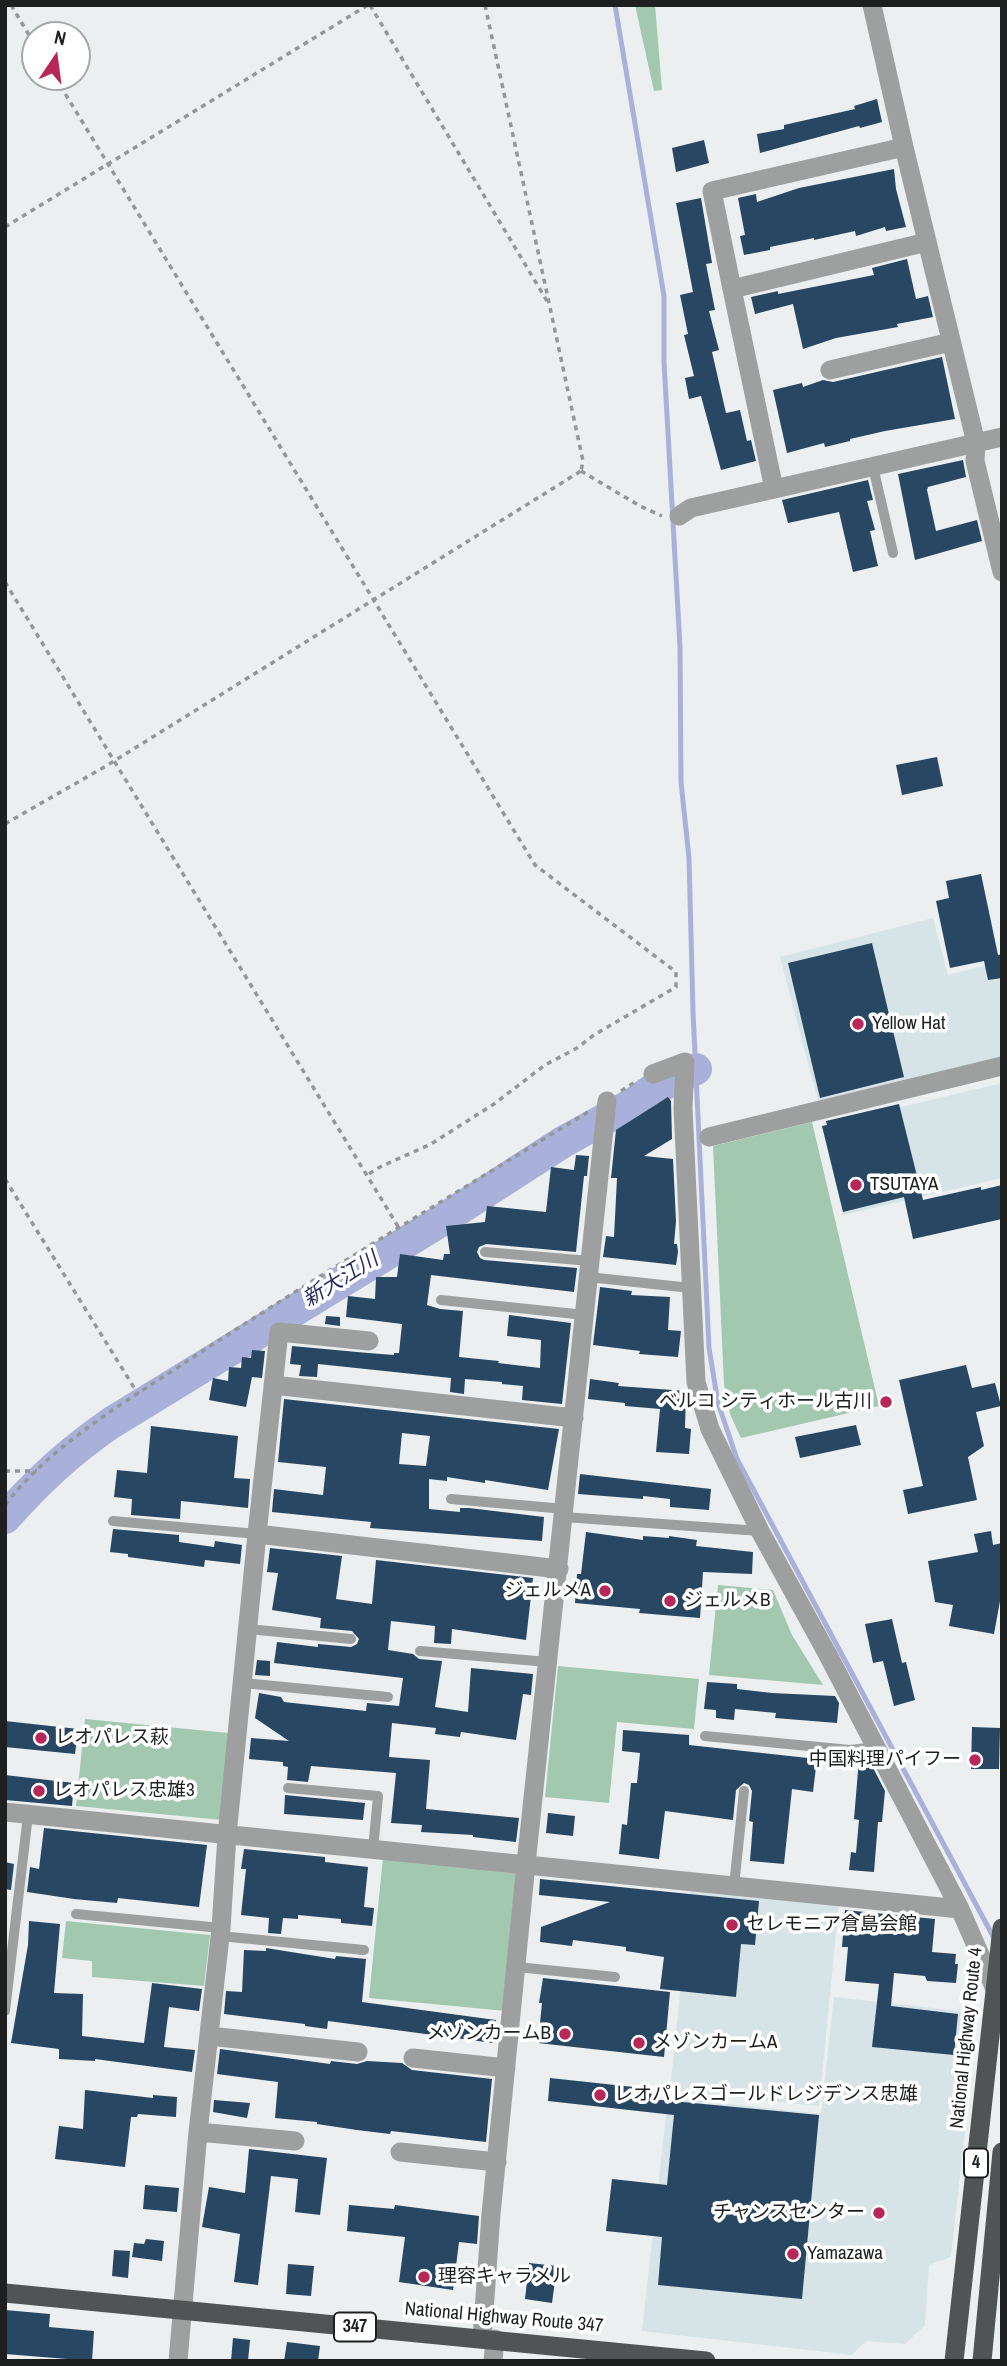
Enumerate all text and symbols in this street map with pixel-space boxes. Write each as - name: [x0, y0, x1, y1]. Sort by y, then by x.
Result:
- north arrow: [21, 21, 91, 91]
- text: N: [52, 24, 69, 51]
- place label: Yellow Hat: [872, 1013, 945, 1035]
- marker: Yellow Hat: [850, 1016, 866, 1032]
- place label: TSUTAYA: [870, 1174, 938, 1196]
- marker: TSUTAYA: [848, 1177, 864, 1193]
- water label: 新大江川: [299, 1247, 383, 1313]
- place label: ベルコ シティホール古川: [659, 1391, 872, 1413]
- marker: ベルコ シティホール古川: [878, 1394, 894, 1410]
- place label: ジェルメA: [505, 1580, 591, 1602]
- marker: ジェルメA: [597, 1583, 613, 1599]
- place label: ジェルメB: [684, 1590, 770, 1612]
- marker: ジェルメB: [662, 1593, 678, 1609]
- place label: レオパレス萩: [55, 1727, 169, 1749]
- marker: レオパレス萩: [33, 1730, 49, 1746]
- place label: 中国料理パイフー: [809, 1749, 961, 1771]
- marker: 中国料理パイフー: [967, 1752, 983, 1768]
- place label: レオパレス忠雄3: [53, 1780, 195, 1802]
- marker: レオパレス忠雄3: [31, 1783, 47, 1799]
- place label: セレモニア倉島会館: [746, 1914, 917, 1936]
- marker: セレモニア倉島会館: [724, 1917, 740, 1933]
- street label: National Highway Route 4: [946, 1946, 988, 2130]
- place label: メゾンカームB: [427, 2023, 551, 2045]
- marker: メゾンカームB: [557, 2026, 573, 2042]
- place label: メゾンカームA: [653, 2032, 777, 2054]
- marker: メゾンカームA: [631, 2035, 647, 2051]
- place label: レオパレスゴールドレジデンス忠雄: [614, 2084, 918, 2106]
- marker: レオパレスゴールドレジデンス忠雄: [592, 2087, 608, 2103]
- road number: 4: [964, 2148, 988, 2178]
- place label: チャンスセンター: [713, 2202, 865, 2224]
- marker: チャンスセンター: [871, 2205, 887, 2221]
- place label: Yamazawa: [807, 2243, 883, 2265]
- marker: Yamazawa: [785, 2246, 801, 2262]
- place label: 理容キャラメル: [438, 2266, 571, 2288]
- marker: 理容キャラメル: [416, 2269, 432, 2285]
- street label: National Highway Route 347: [404, 2298, 604, 2338]
- road number: 347: [334, 2312, 376, 2342]

